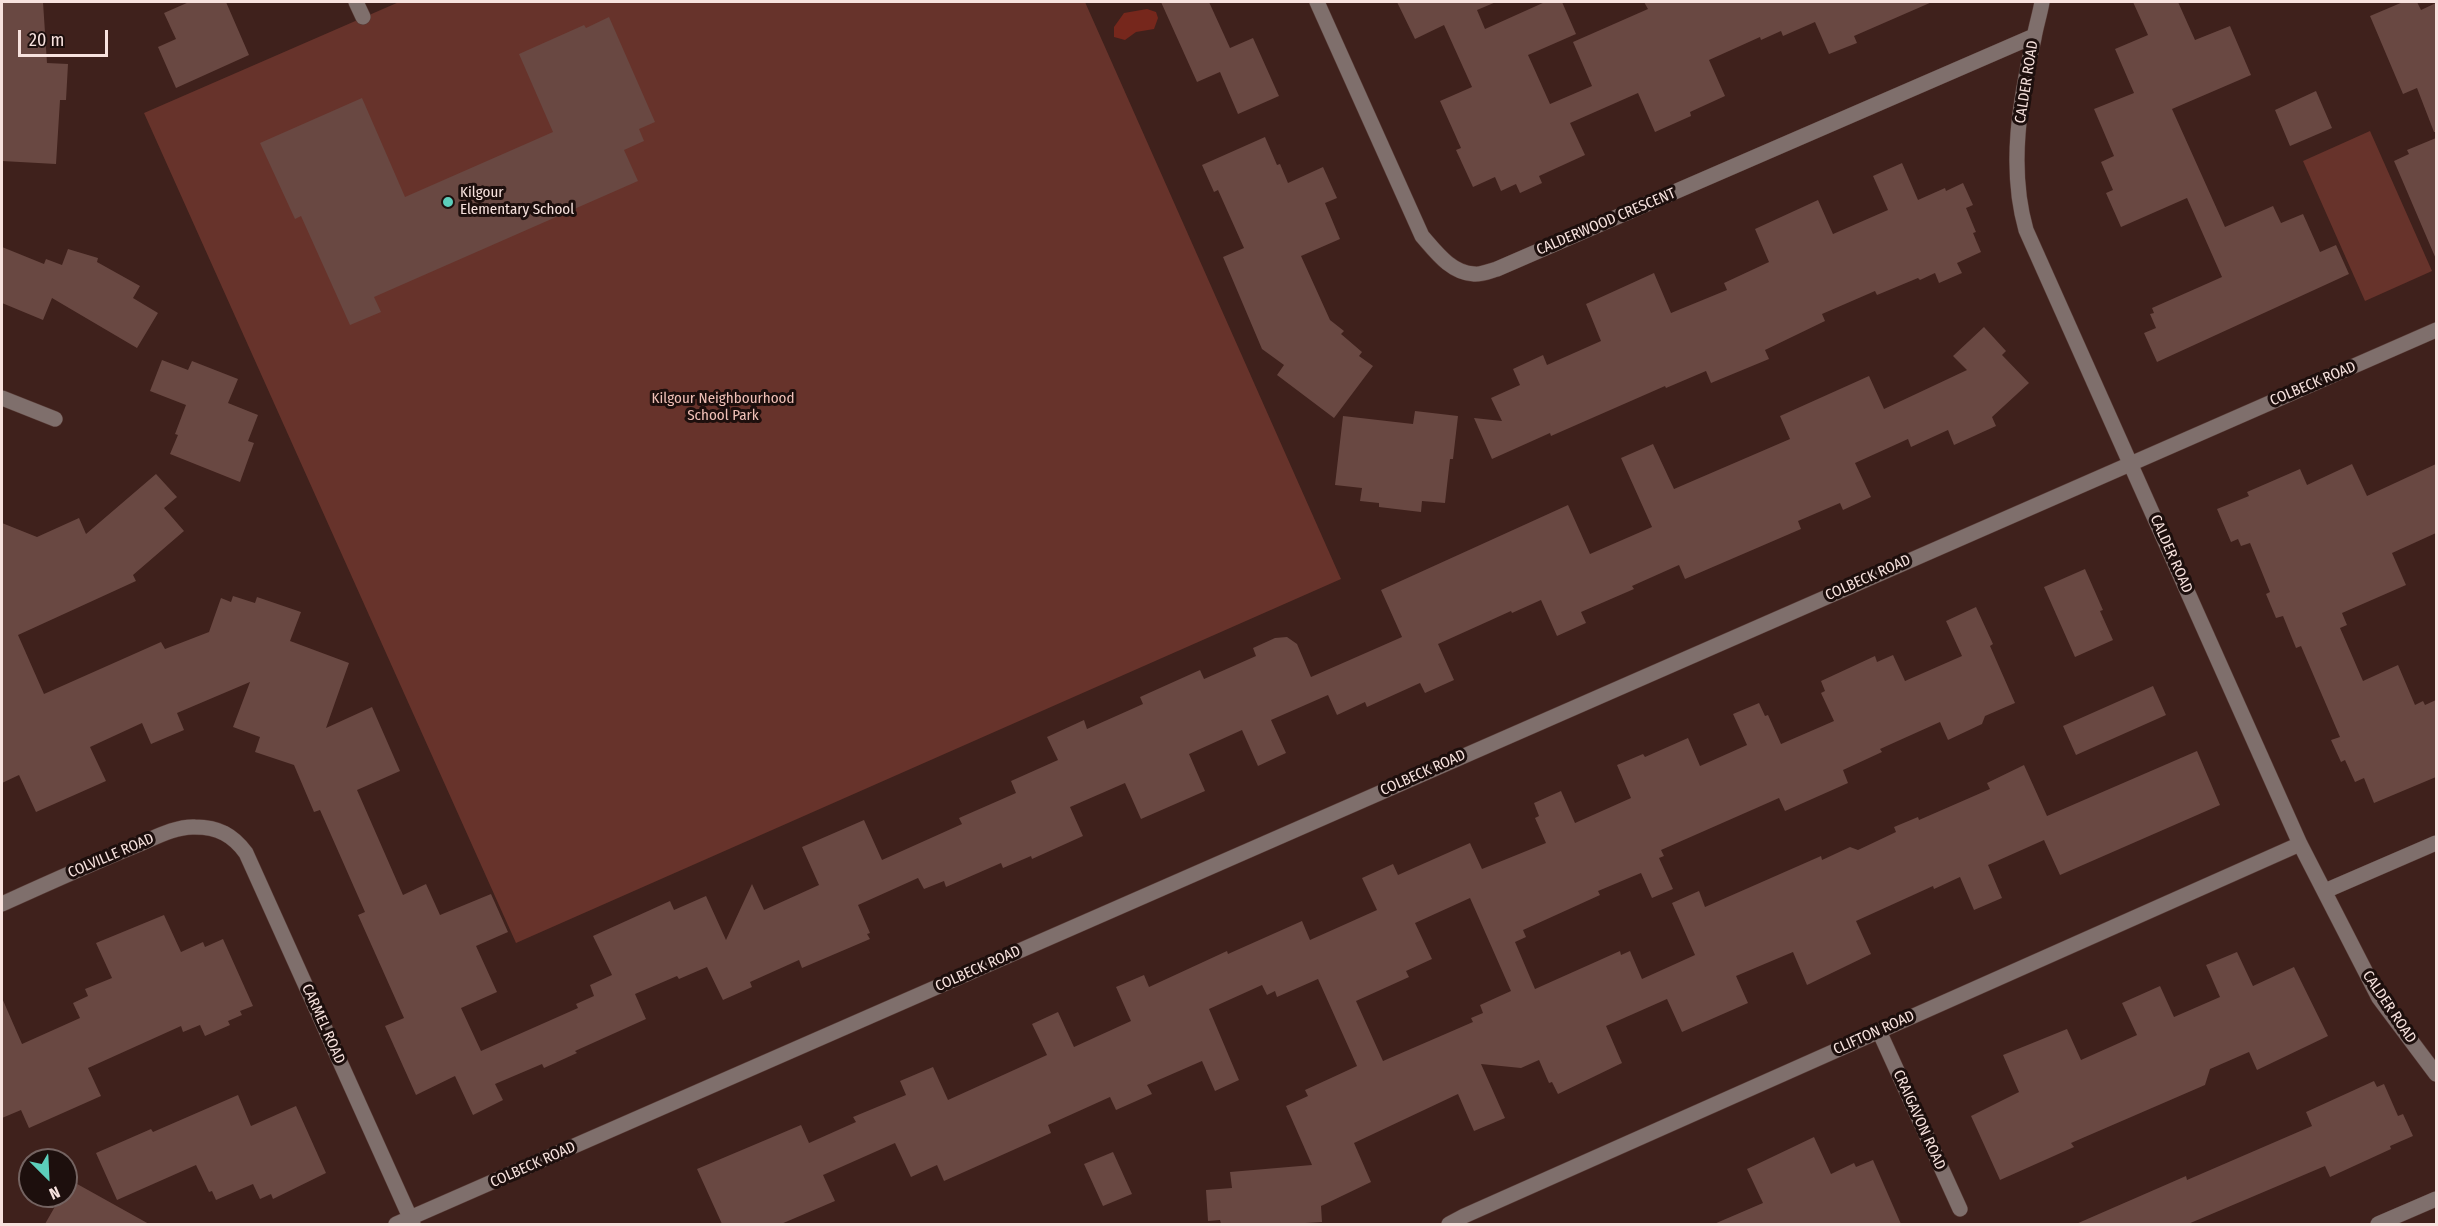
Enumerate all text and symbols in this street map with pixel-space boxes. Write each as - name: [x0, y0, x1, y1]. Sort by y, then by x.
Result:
- scale bar: [21, 18, 111, 56]
- text: 20 m: [29, 29, 64, 51]
- street label: CALDER ROAD: [2012, 39, 2042, 125]
- place label: Kilgour Elementary School: [460, 184, 574, 219]
- street label: CALDERWOOD CRESCENT: [1534, 185, 1678, 259]
- marker: Kilgour Elementary School: [441, 195, 455, 209]
- street label: COLBECK ROAD: [2267, 358, 2359, 410]
- park label: Kilgour Neighbourhood School Park: [652, 390, 794, 425]
- street label: CALDER ROAD: [2146, 512, 2196, 596]
- street label: COLBECK ROAD: [1823, 551, 1913, 605]
- street label: COLBECK ROAD: [1378, 746, 1468, 800]
- street label: COLVILLE ROAD: [65, 830, 157, 882]
- street label: COLBECK ROAD: [933, 942, 1023, 996]
- street label: CALDER ROAD: [2358, 967, 2420, 1047]
- street label: CARMEL ROAD: [297, 981, 349, 1067]
- street label: CLIFTON ROAD: [1831, 1007, 1917, 1059]
- street label: CRAIGAVON ROAD: [1889, 1067, 1949, 1173]
- street label: COLBECK ROAD: [488, 1138, 578, 1192]
- north arrow: [18, 1148, 78, 1208]
- text: N: [46, 1182, 63, 1204]

